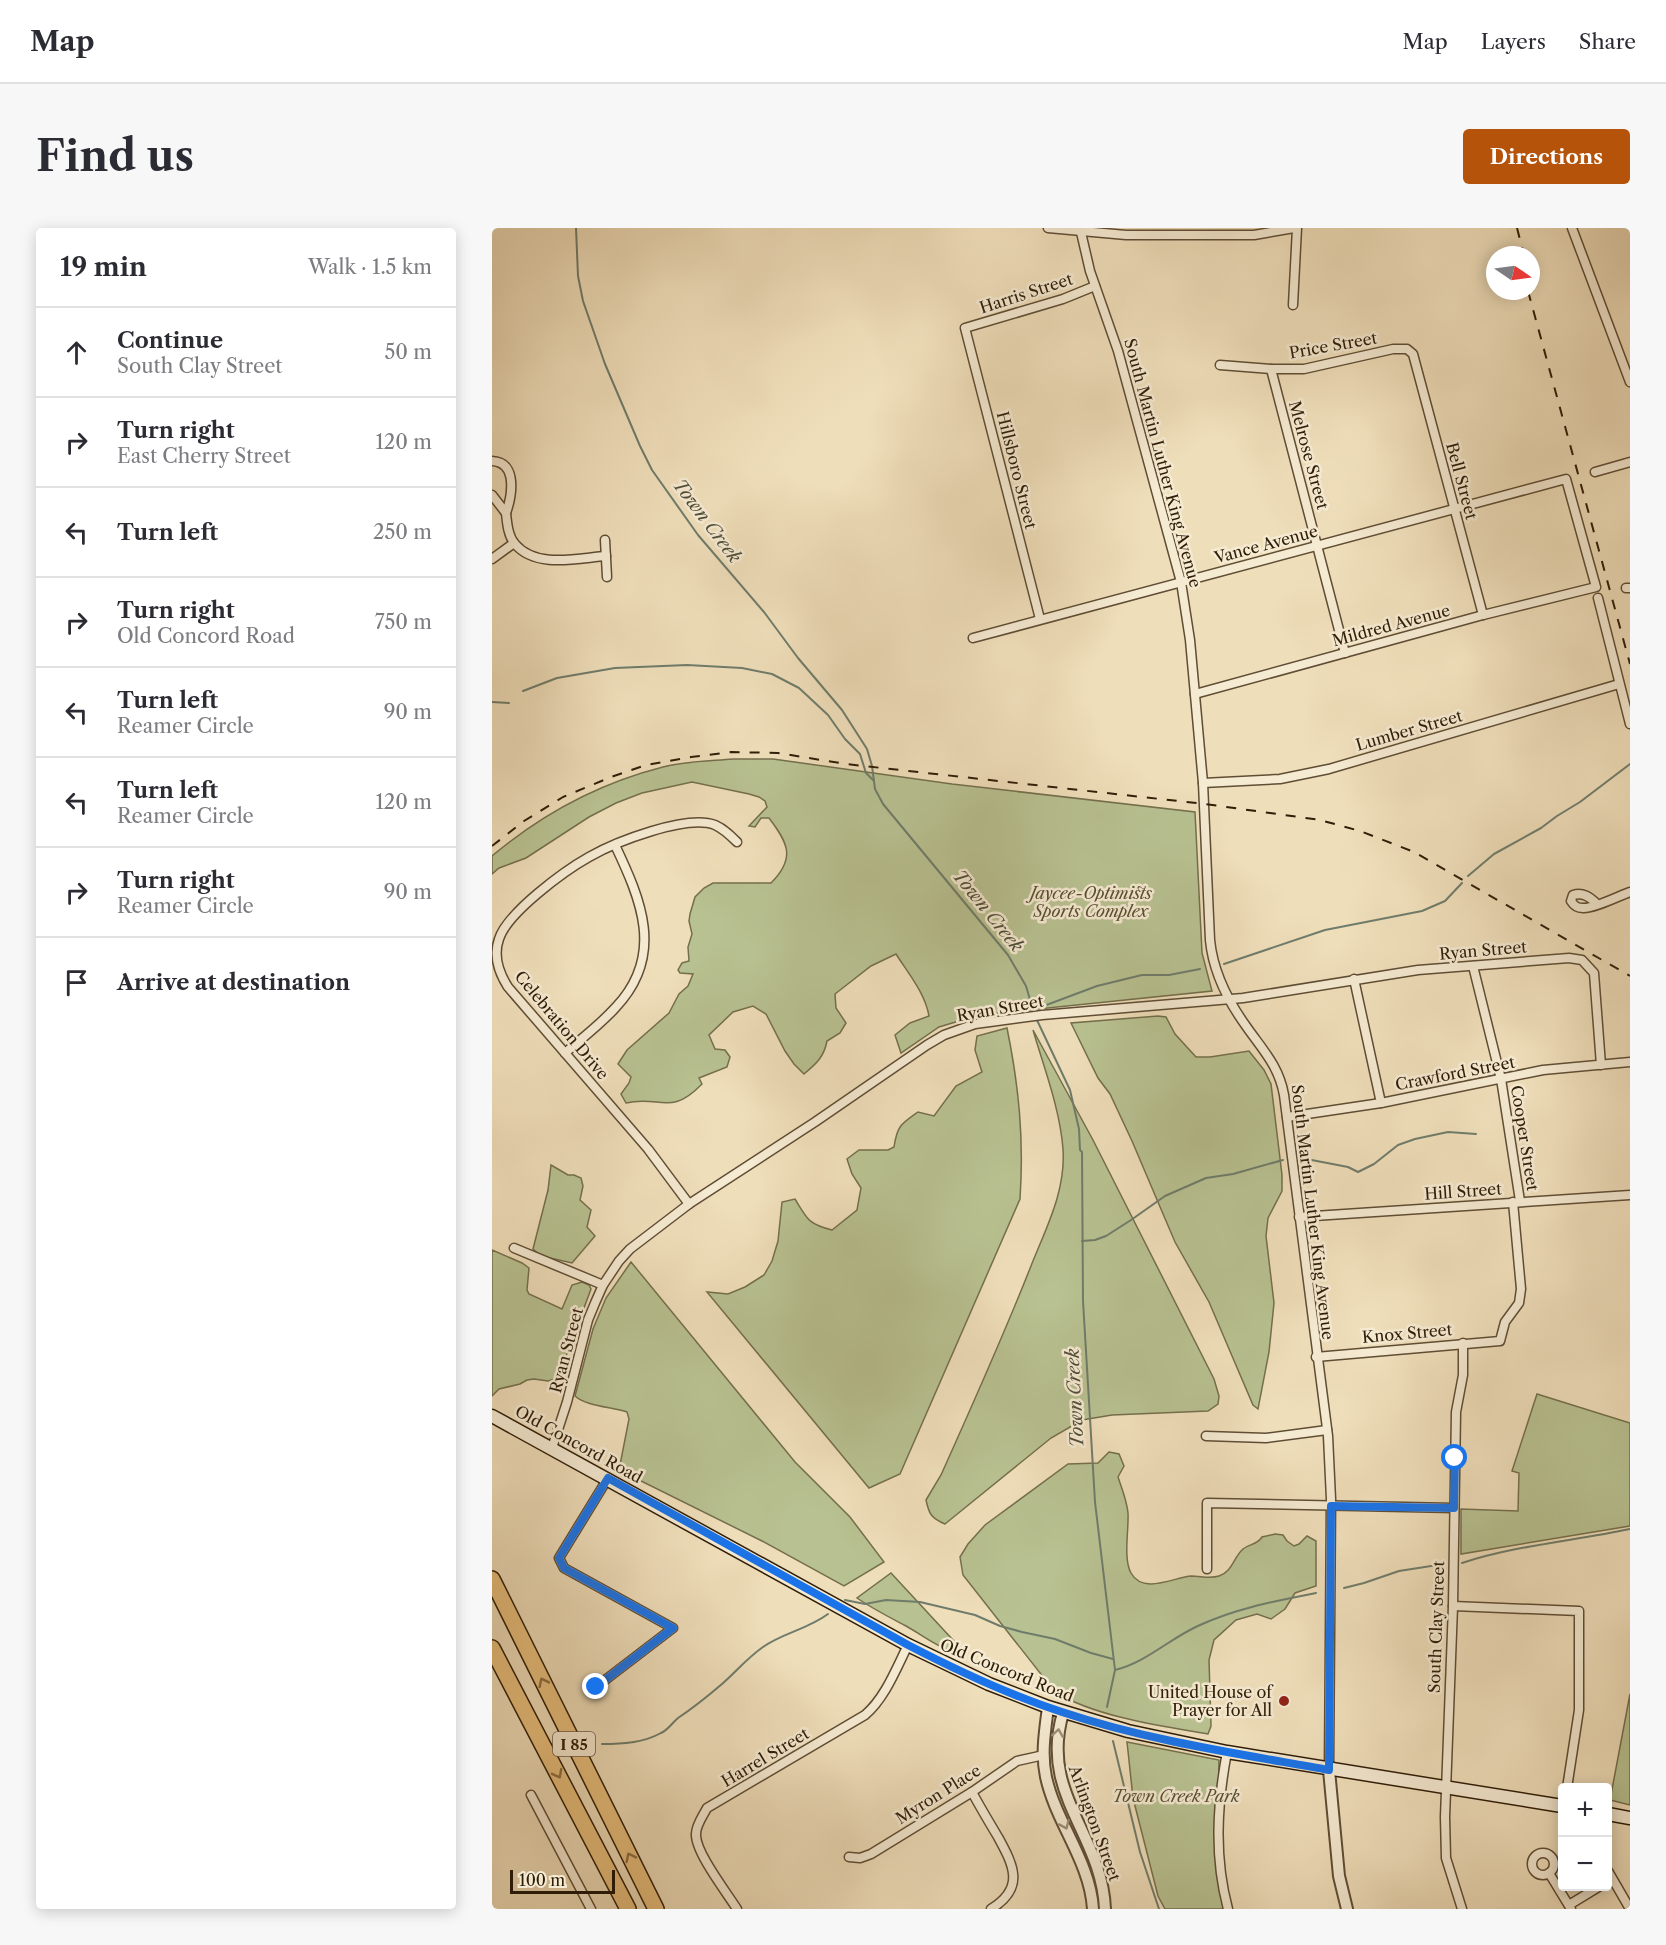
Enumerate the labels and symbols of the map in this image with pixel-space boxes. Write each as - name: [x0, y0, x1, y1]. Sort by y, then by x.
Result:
- north arrow: [1486, 246, 1540, 300]
- street label: Harris Street: [977, 268, 1076, 317]
- street label: Price Street: [1287, 327, 1379, 363]
- street label: South Martin Luther King Avenue: [1120, 336, 1206, 590]
- street label: Melrose Street: [1285, 399, 1333, 512]
- street label: Hillsboro Street: [993, 409, 1041, 531]
- street label: Bell Street: [1442, 440, 1482, 522]
- water label: Town Creek: [668, 475, 746, 568]
- street label: Vance Avenue: [1211, 521, 1320, 568]
- street label: Mildred Avenue: [1330, 600, 1452, 650]
- street label: Lumber Street: [1353, 705, 1465, 755]
- water label: Town Creek: [948, 866, 1028, 957]
- park label: Jaycee-Optimists Sports Complex: [1025, 883, 1152, 921]
- street label: Ryan Street: [1438, 936, 1528, 964]
- street label: Celebration Drive: [511, 966, 613, 1084]
- street label: Ryan Street: [955, 990, 1045, 1025]
- street label: Crawford Street: [1393, 1052, 1517, 1094]
- street label: South Martin Luther King Avenue: [1287, 1083, 1339, 1341]
- street label: Cooper Street: [1507, 1084, 1543, 1193]
- street label: Hill Street: [1424, 1178, 1503, 1204]
- street label: Ryan Street: [545, 1305, 587, 1395]
- street label: Knox Street: [1361, 1319, 1453, 1347]
- water label: Town Creek: [1061, 1347, 1089, 1448]
- street label: Old Concord Road: [512, 1401, 646, 1487]
- route start: [1441, 1444, 1467, 1470]
- street label: South Clay Street: [1424, 1560, 1448, 1693]
- street label: Old Concord Road: [937, 1634, 1077, 1706]
- route end: [582, 1673, 608, 1699]
- one-way arrow: [539, 1678, 551, 1689]
- place label: United House of Prayer for All: [1148, 1682, 1274, 1720]
- marker: United House of Prayer for All: [1277, 1694, 1291, 1708]
- street label: Harrel Street: [718, 1723, 813, 1791]
- one-way arrow: [1051, 1729, 1064, 1739]
- road number: I 85: [553, 1732, 595, 1756]
- street label: Myron Place: [892, 1760, 984, 1828]
- street label: Arlington Street: [1064, 1761, 1125, 1884]
- one-way arrow: [551, 1768, 562, 1779]
- park label: Town Creek Park: [1112, 1786, 1240, 1806]
- one-way arrow: [1057, 1818, 1069, 1829]
- one-way arrow: [626, 1852, 637, 1863]
- scale bar: [510, 1867, 615, 1894]

